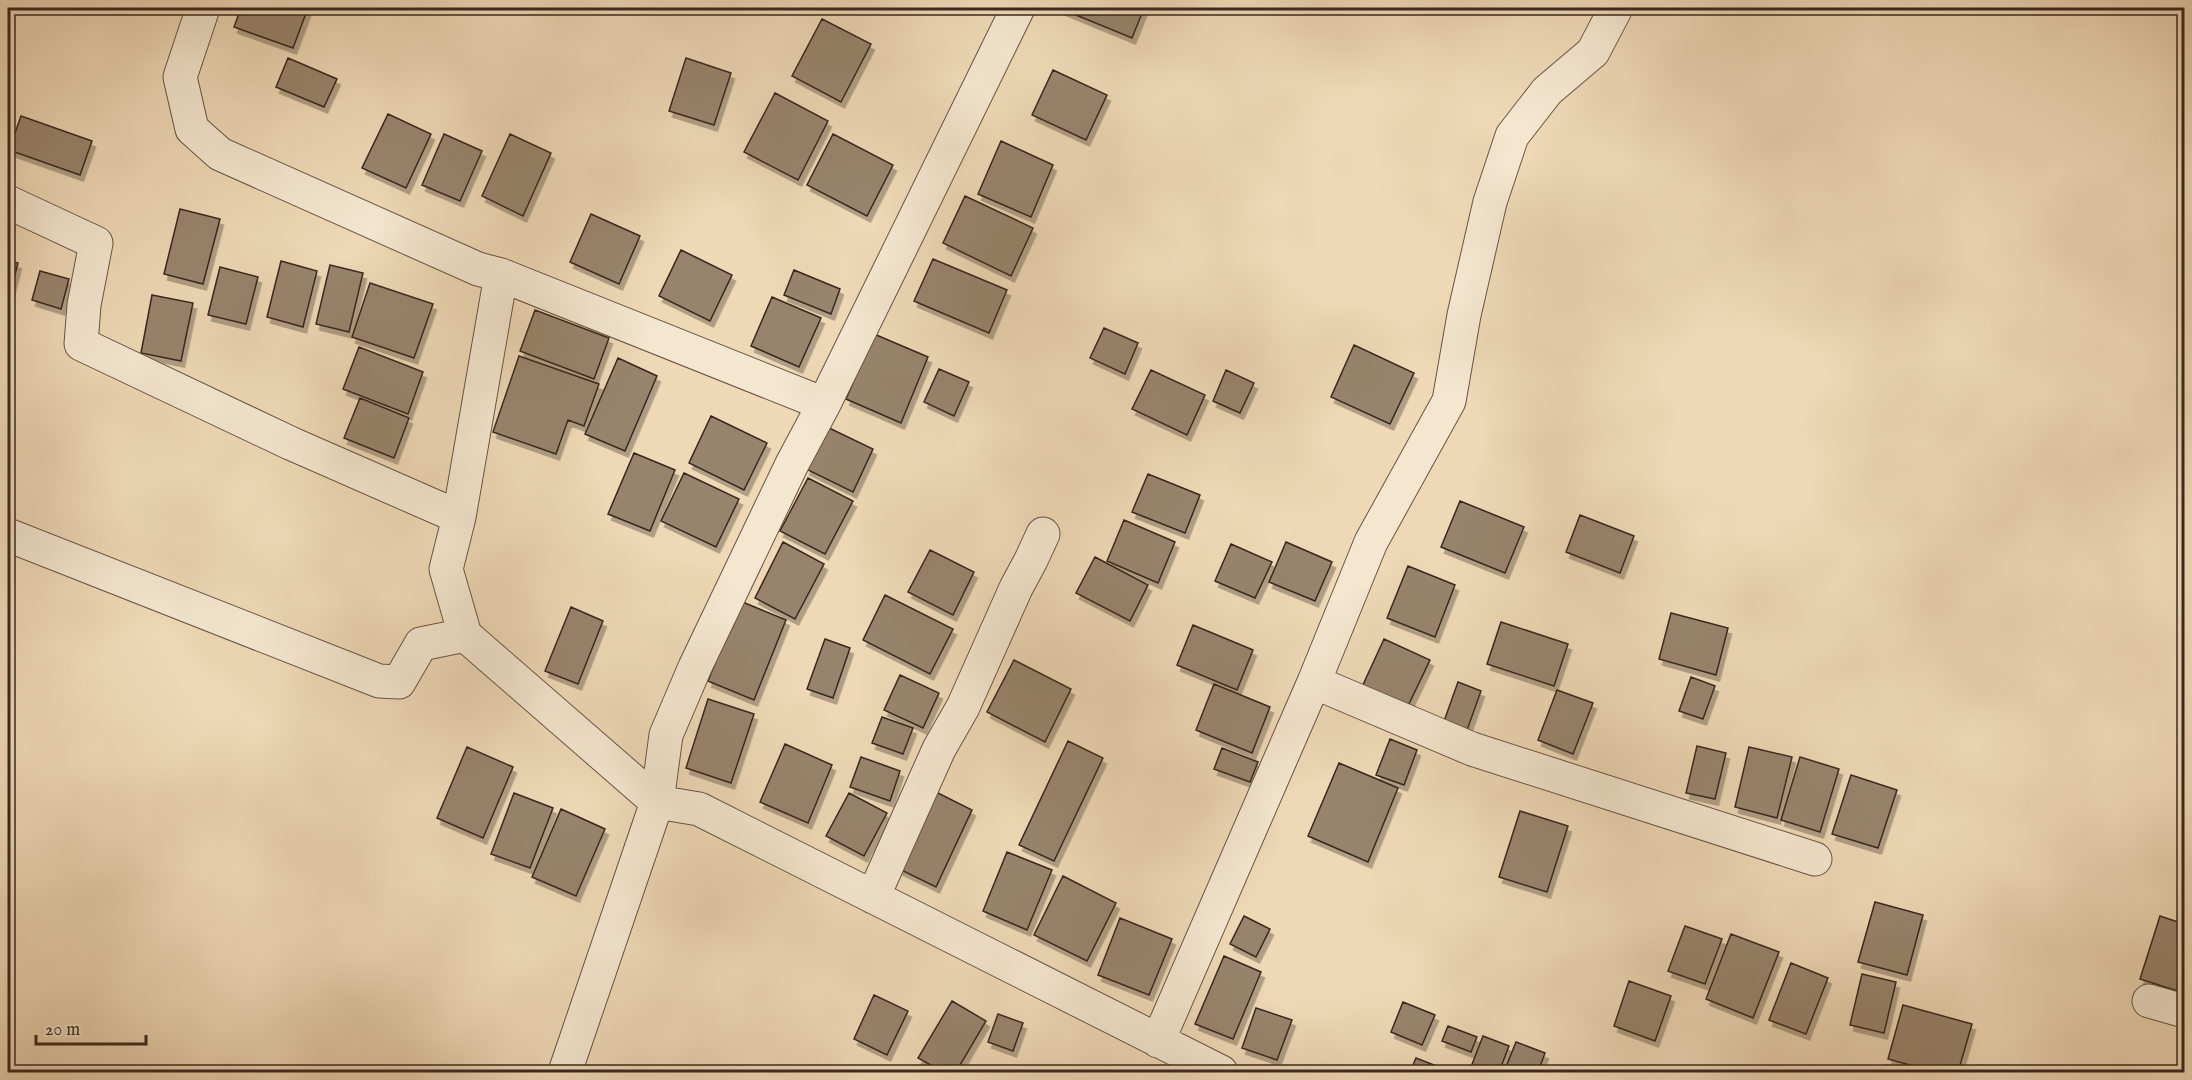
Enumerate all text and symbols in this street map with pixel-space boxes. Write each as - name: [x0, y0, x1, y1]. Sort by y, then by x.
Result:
- scale bar: [36, 1008, 146, 1046]
- text: 20 m: [45, 1019, 80, 1042]

